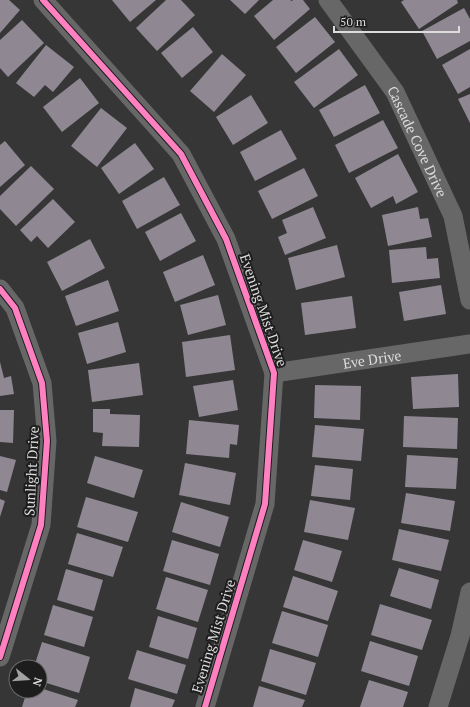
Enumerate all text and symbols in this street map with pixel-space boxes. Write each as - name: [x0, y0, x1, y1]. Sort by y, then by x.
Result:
- scale bar: [334, 8, 459, 34]
- text: 50 m: [340, 14, 367, 29]
- street label: Cascade Cove Drive: [384, 81, 452, 200]
- street label: Evening Mist Drive: [236, 251, 292, 369]
- street label: Eve Drive: [341, 345, 402, 372]
- street label: Sunlight Drive: [19, 426, 43, 516]
- street label: Evening Mist Drive: [187, 577, 239, 695]
- north arrow: [8, 659, 48, 699]
- text: N: [29, 676, 45, 689]

